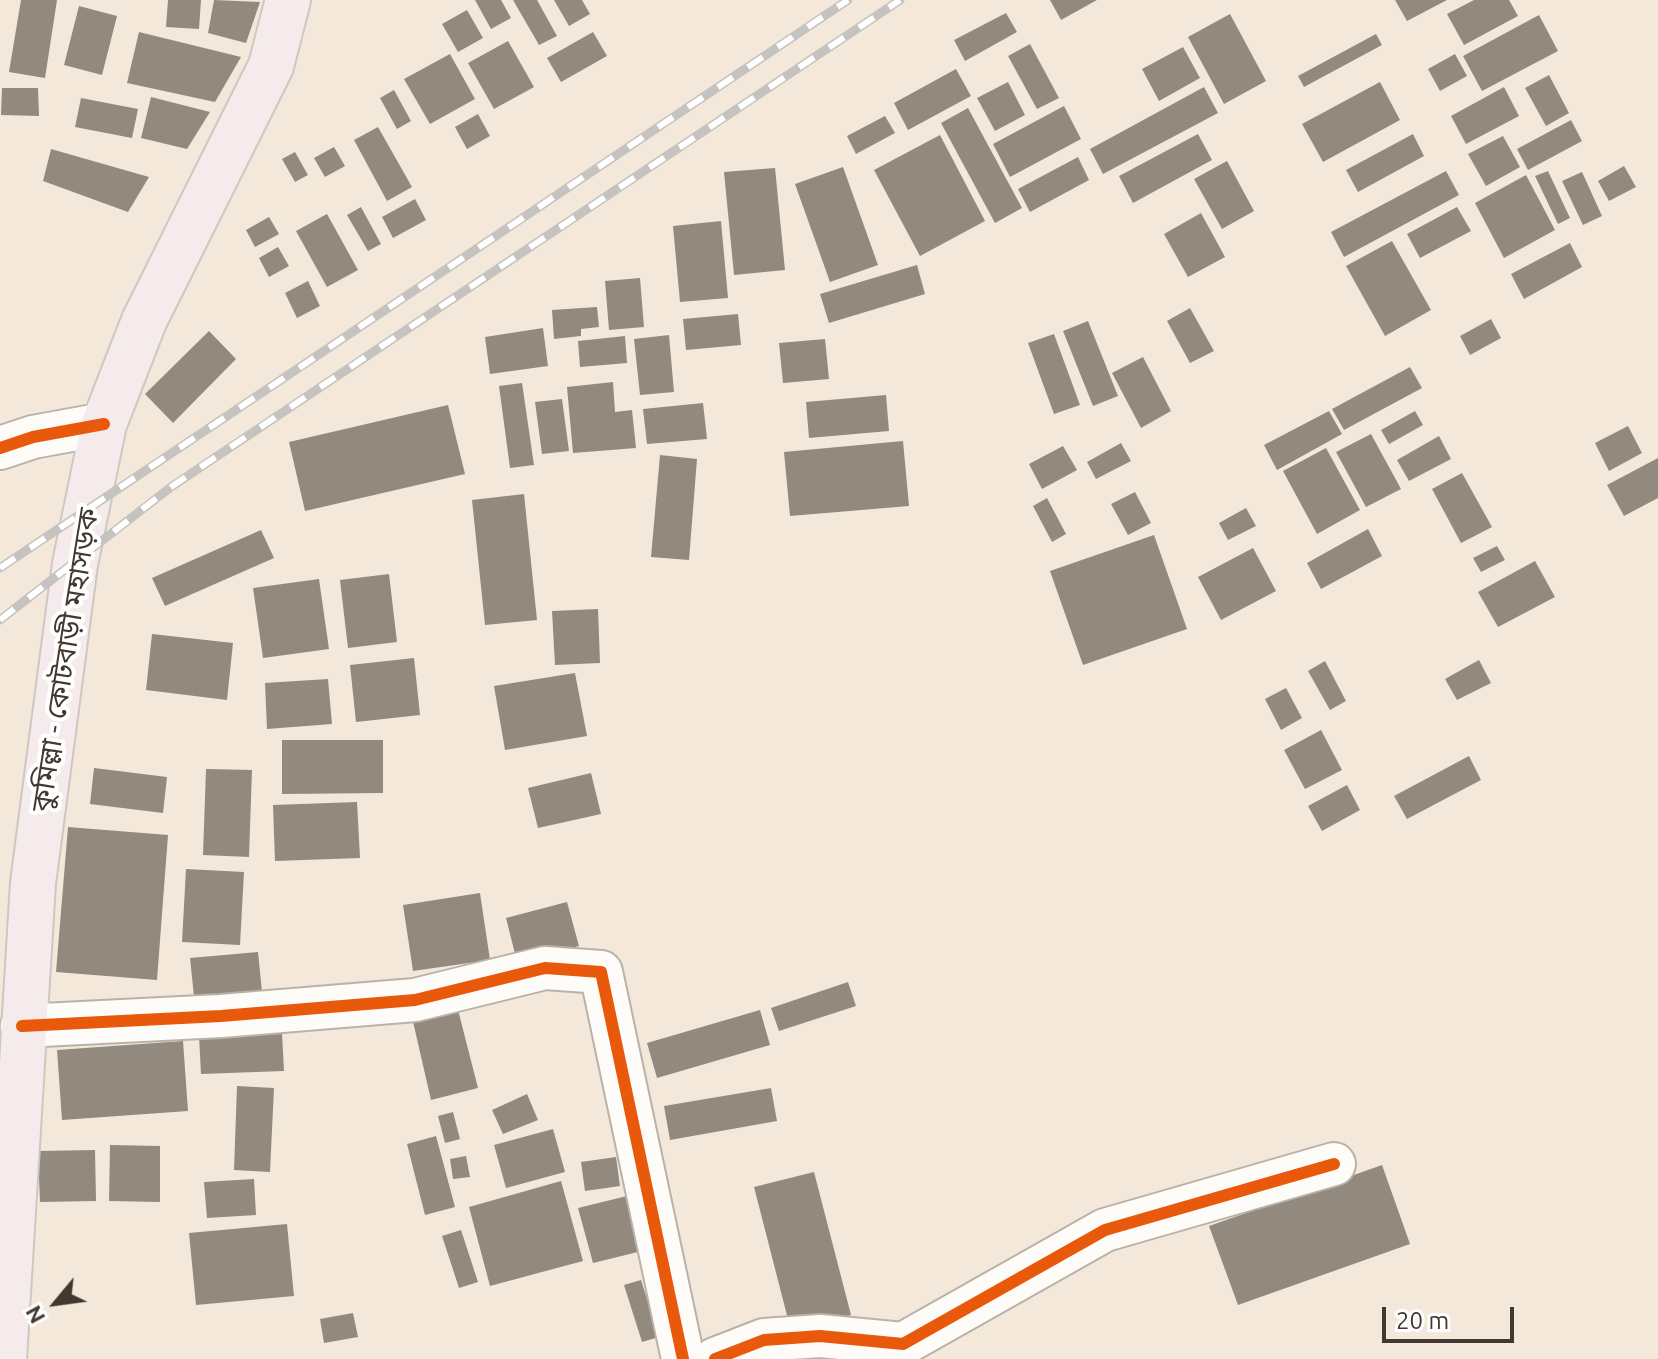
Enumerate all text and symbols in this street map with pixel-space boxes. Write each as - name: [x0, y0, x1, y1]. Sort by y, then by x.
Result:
- street label: কুমিল্লা - কোটবাড়ী মহাসড়ক: [24, 506, 106, 814]
- north arrow: [16, 1263, 96, 1343]
- scale bar: [1386, 1291, 1518, 1341]
- text: N: [20, 1302, 49, 1328]
- text: 20 m: [1396, 1307, 1449, 1334]

